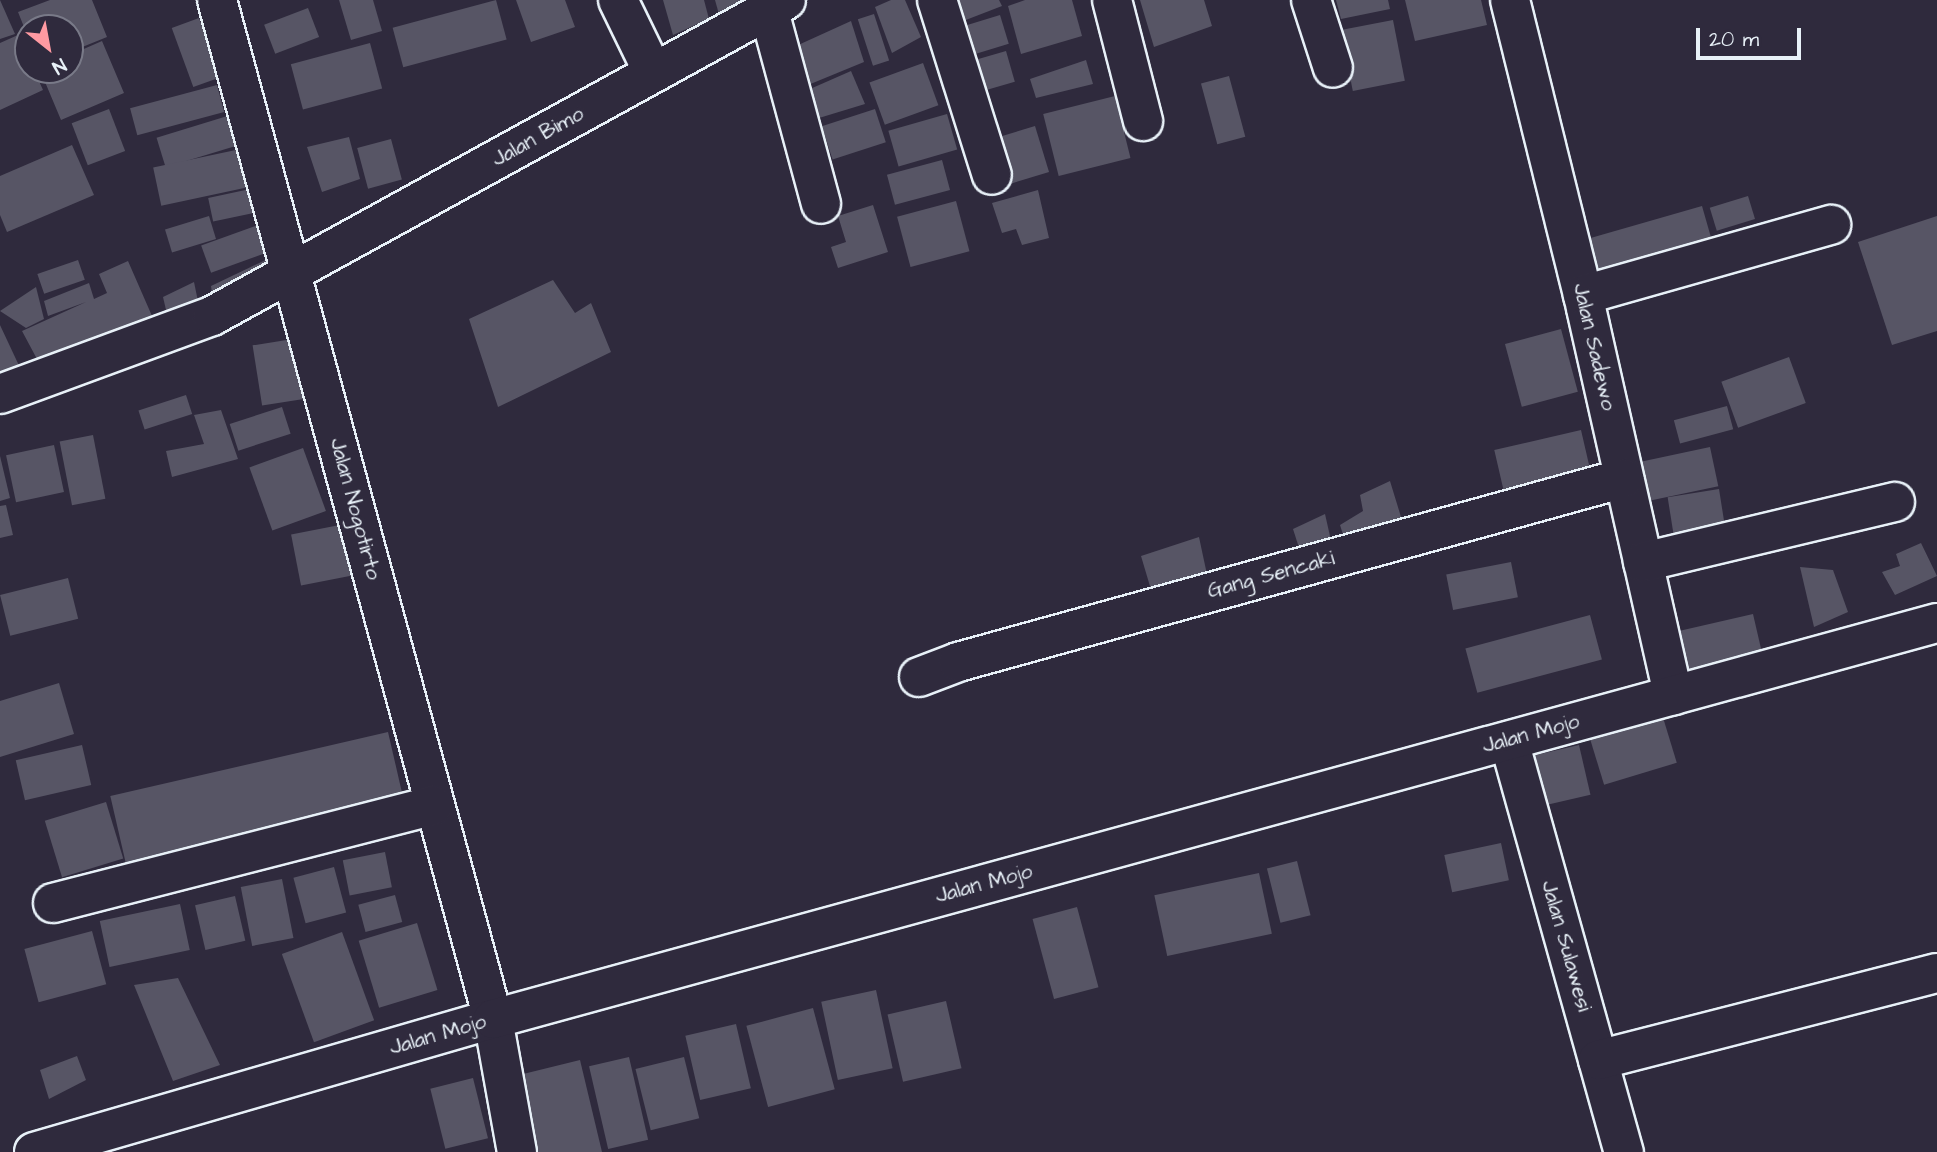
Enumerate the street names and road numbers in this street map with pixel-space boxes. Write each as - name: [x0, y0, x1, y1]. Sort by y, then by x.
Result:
- street label: Jalan Bimo: [488, 102, 588, 172]
- street label: Jalan Sadewo: [1567, 281, 1621, 413]
- street label: Jalan Nogotirto: [324, 435, 386, 583]
- street label: Gang Sencaki: [1205, 546, 1337, 604]
- street label: Jalan Mojo: [1480, 709, 1582, 759]
- street label: Jalan Mojo: [933, 859, 1035, 909]
- street label: Jalan Sulawesi: [1535, 878, 1597, 1014]
- street label: Jalan Mojo: [387, 1009, 489, 1061]

